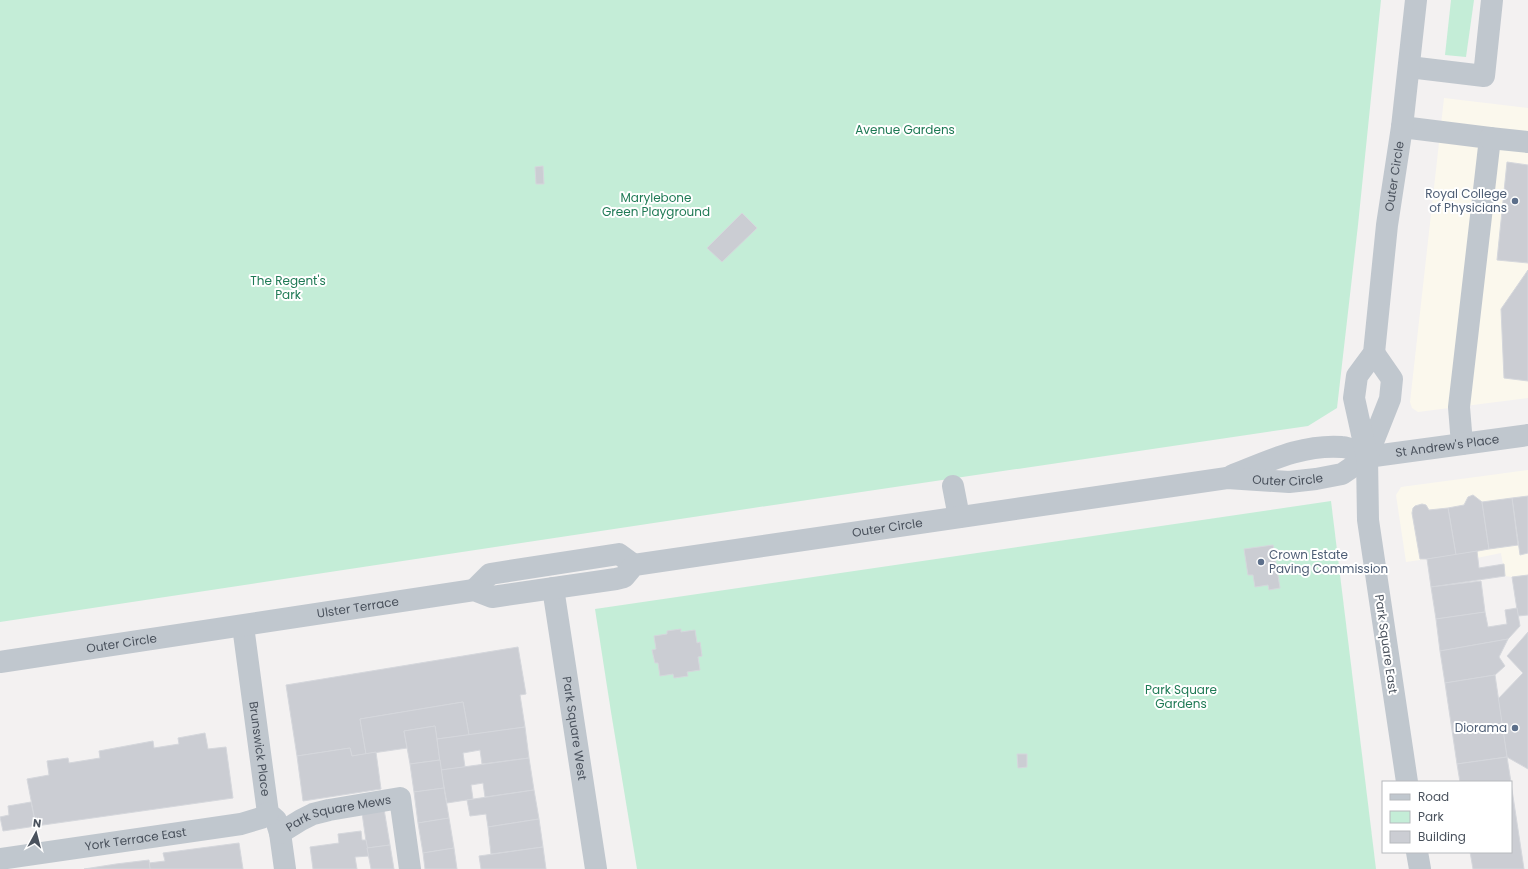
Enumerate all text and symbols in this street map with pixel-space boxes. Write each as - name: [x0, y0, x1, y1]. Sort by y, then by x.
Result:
- park label: Avenue Gardens: [855, 121, 955, 138]
- street label: Outer Circle: [1380, 140, 1408, 213]
- place label: Royal College of Physicians: [1425, 185, 1507, 216]
- park label: Marylebone Green Playground: [602, 189, 710, 220]
- marker: Royal College of Physicians: [1510, 196, 1520, 206]
- park label: The Regent's Park: [250, 272, 326, 303]
- street label: St Andrew's Place: [1394, 430, 1500, 461]
- street label: Outer Circle: [1252, 469, 1324, 490]
- street label: Outer Circle: [851, 514, 924, 541]
- place label: Crown Estate Paving Commission: [1269, 546, 1388, 577]
- marker: Crown Estate Paving Commission: [1256, 557, 1266, 567]
- street label: Ulster Terrace: [316, 593, 400, 622]
- street label: Park Square East: [1371, 593, 1402, 695]
- street label: Outer Circle: [85, 629, 158, 657]
- street label: Park Square West: [559, 675, 591, 781]
- park label: Park Square Gardens: [1145, 681, 1217, 712]
- street label: Brunswick Place: [245, 700, 275, 797]
- place label: Diorama: [1455, 719, 1507, 736]
- marker: Diorama: [1510, 723, 1520, 733]
- legend: [1382, 781, 1512, 853]
- text: Road: [1418, 788, 1449, 805]
- street label: Park Square Mews: [282, 791, 392, 835]
- text: Park: [1418, 808, 1445, 825]
- north arrow: [16, 813, 56, 853]
- text: N: [32, 815, 42, 832]
- street label: York Terrace East: [84, 823, 187, 855]
- text: Building: [1418, 828, 1466, 845]

